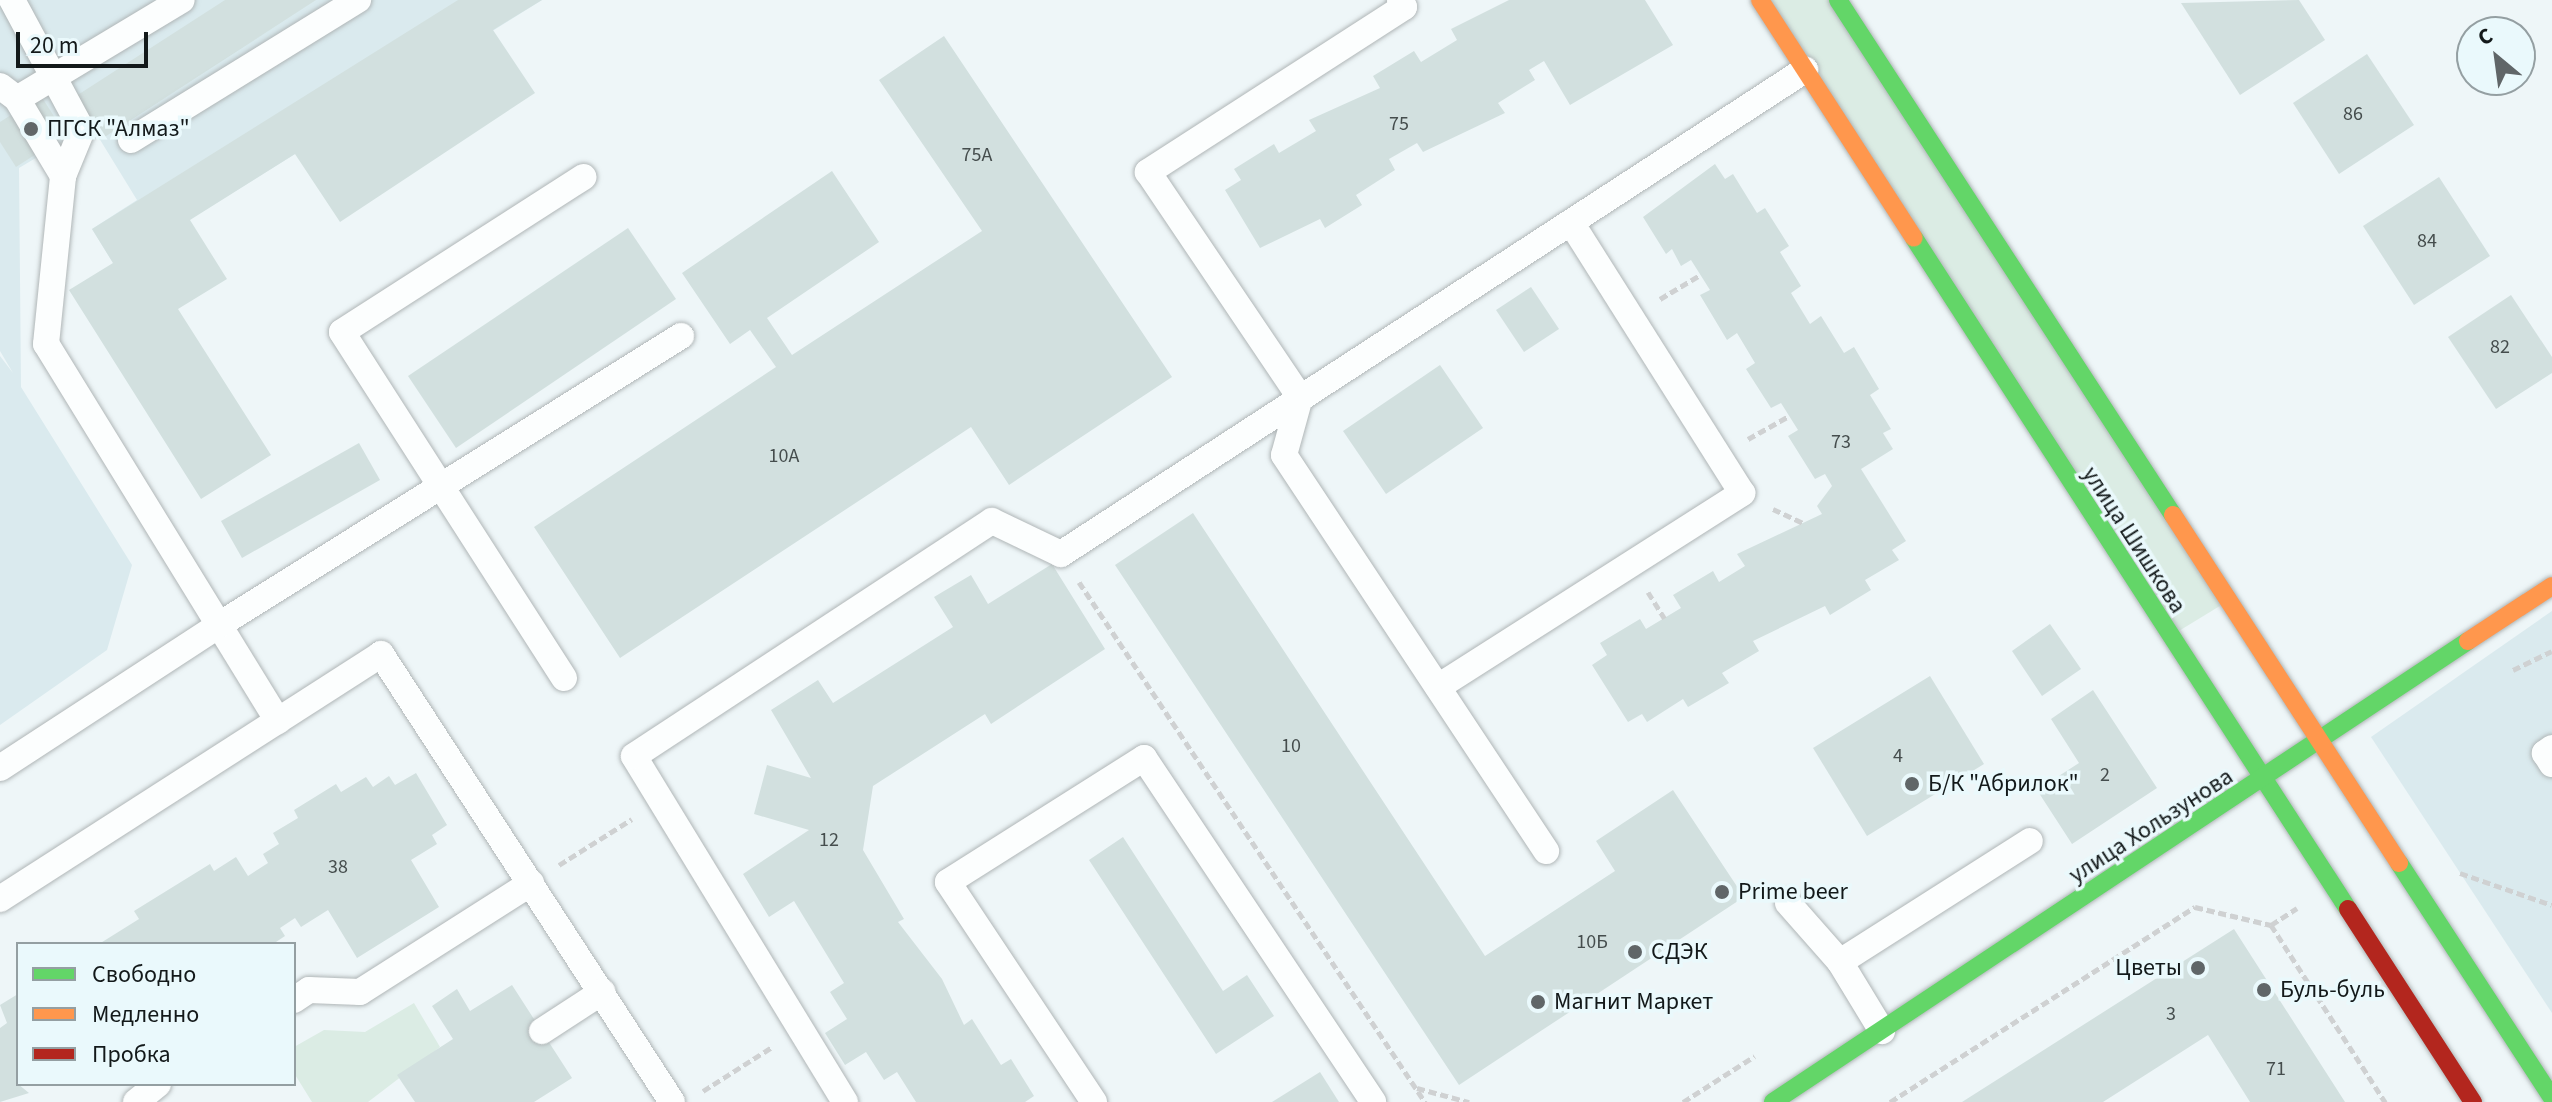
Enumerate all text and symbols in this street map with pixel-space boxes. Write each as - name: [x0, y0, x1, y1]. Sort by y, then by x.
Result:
- scale bar: [20, 16, 152, 66]
- north arrow: [2456, 16, 2536, 96]
- text: С: [2472, 20, 2499, 54]
- text: 20 m: [30, 28, 79, 63]
- house number: 86: [2343, 102, 2363, 126]
- house number: 75: [1389, 112, 1409, 136]
- place label: ПГСК "Алмаз": [47, 115, 190, 143]
- marker: ПГСК "Алмаз": [22, 120, 40, 138]
- house number: 75А: [962, 143, 992, 167]
- house number: 84: [2417, 229, 2437, 253]
- house number: 82: [2490, 335, 2510, 359]
- house number: 73: [1831, 430, 1851, 454]
- house number: 10А: [769, 444, 799, 468]
- street label: улица Шишкова: [2076, 461, 2192, 619]
- house number: 10: [1281, 734, 1301, 758]
- house number: 4: [1893, 744, 1903, 768]
- street label: улица Хользунова: [2064, 762, 2238, 890]
- house number: 2: [2100, 763, 2110, 787]
- place label: Б/К "Абрилок": [1928, 770, 2079, 798]
- marker: Б/К "Абрилок": [1903, 775, 1921, 793]
- house number: 12: [819, 828, 839, 852]
- house number: 38: [328, 855, 348, 879]
- place label: Prime beer: [1738, 878, 1848, 906]
- marker: Prime beer: [1713, 883, 1731, 901]
- house number: 10Б: [1576, 930, 1608, 954]
- place label: СДЭК: [1651, 938, 1708, 966]
- legend: [16, 942, 296, 1086]
- marker: СДЭК: [1626, 943, 1644, 961]
- place label: Цветы: [2115, 954, 2182, 982]
- text: Свободно: [92, 957, 196, 992]
- marker: Цветы: [2189, 959, 2207, 977]
- place label: Буль-буль: [2280, 976, 2385, 1004]
- marker: Буль-буль: [2255, 981, 2273, 999]
- place label: Магнит Маркет: [1554, 988, 1713, 1016]
- marker: Магнит Маркет: [1529, 993, 1547, 1011]
- text: Медленно: [92, 997, 199, 1032]
- house number: 3: [2166, 1002, 2176, 1026]
- text: Пробка: [92, 1037, 171, 1072]
- house number: 71: [2266, 1057, 2286, 1081]

